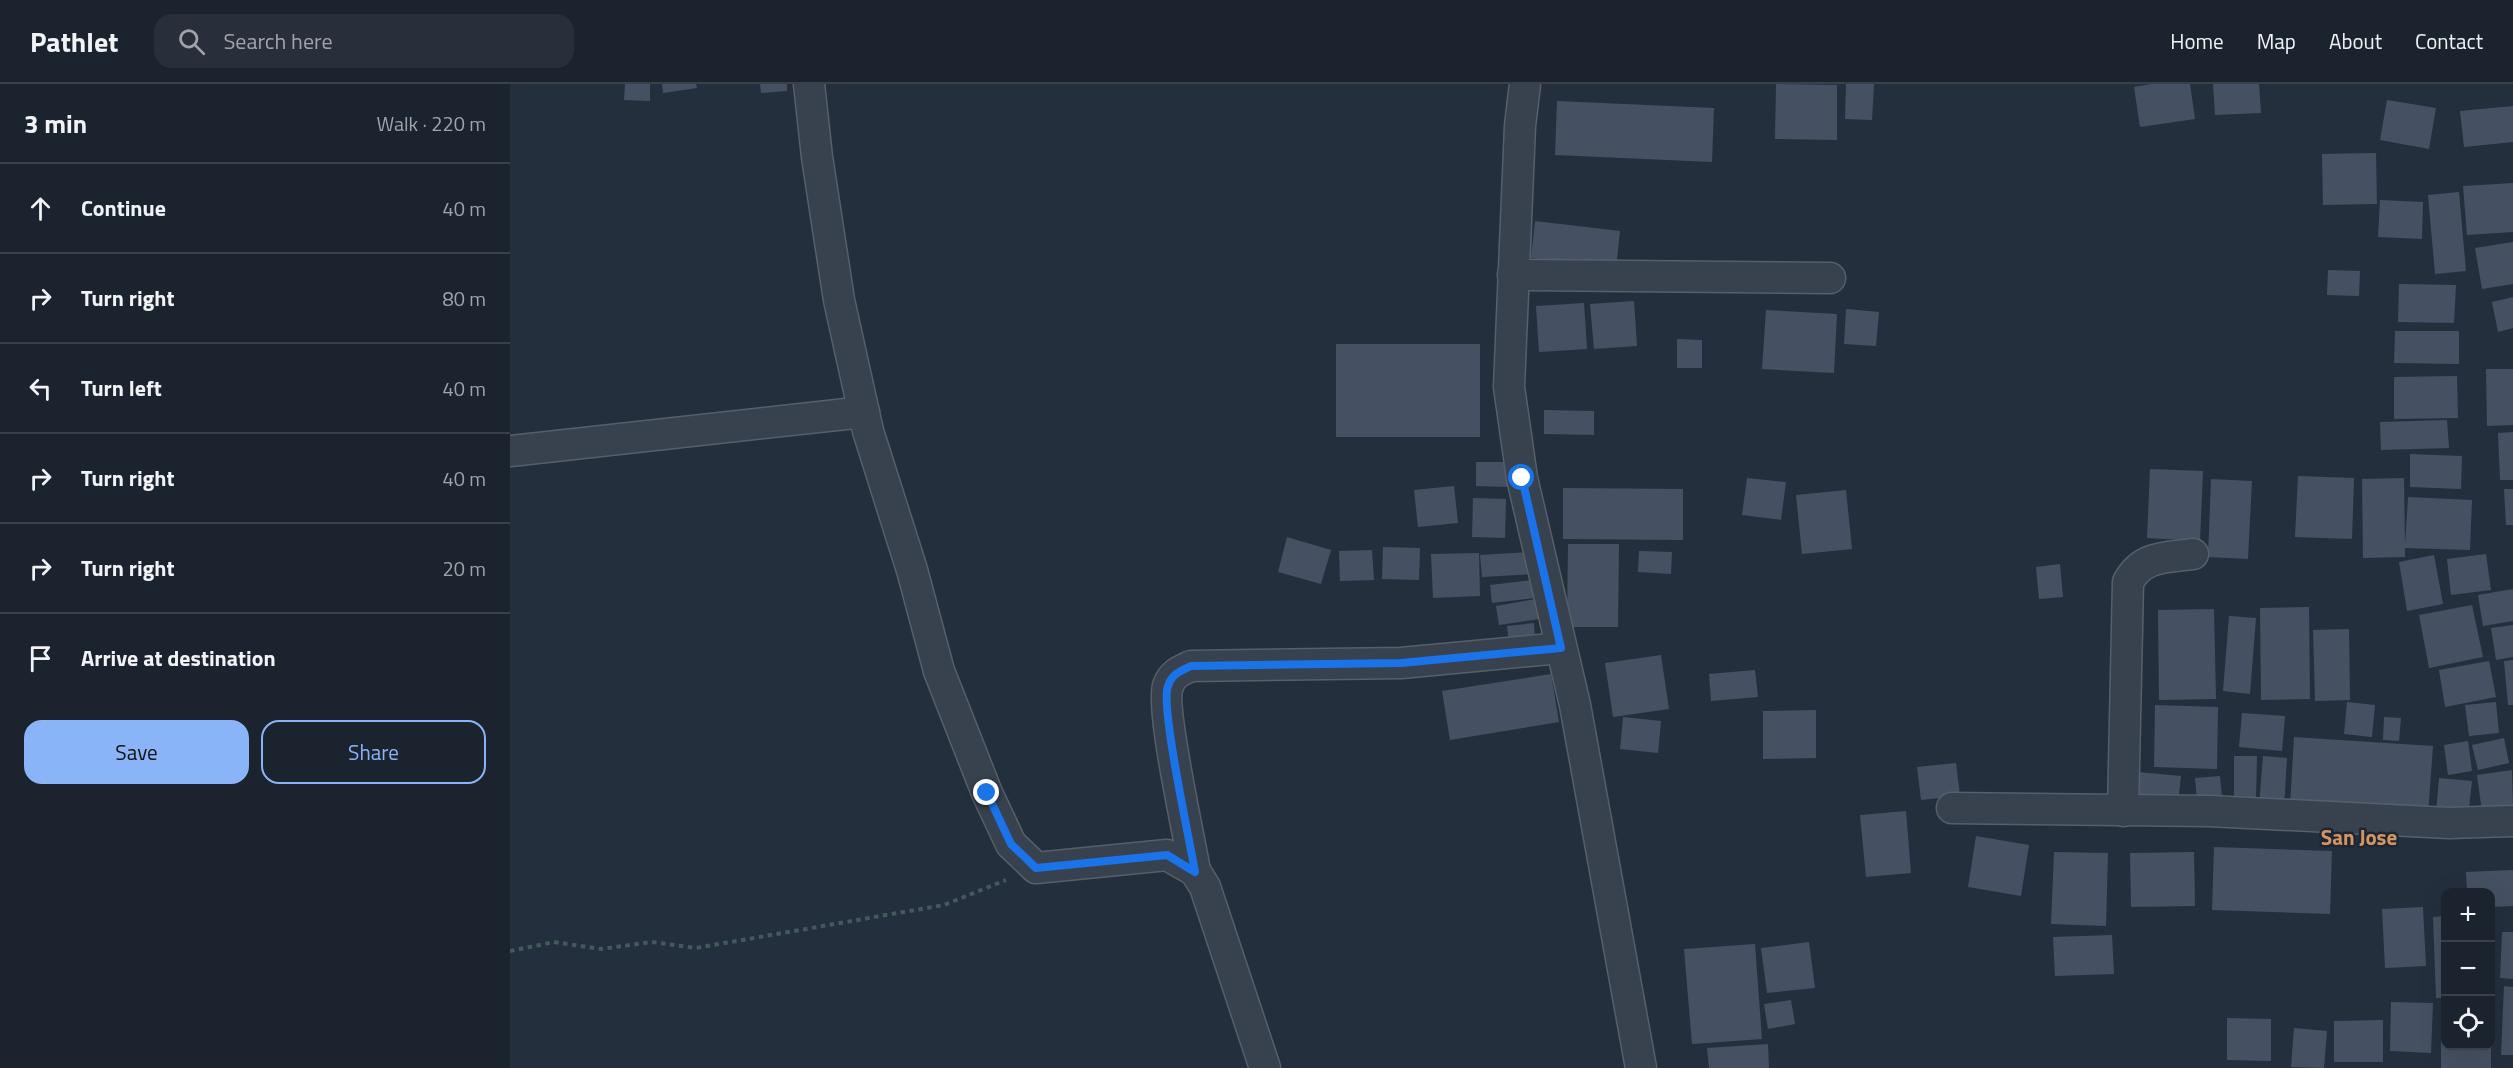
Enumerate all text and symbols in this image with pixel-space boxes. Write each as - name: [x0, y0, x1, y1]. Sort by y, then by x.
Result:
- search box: [154, 14, 574, 68]
- text: Pathlet: [30, 20, 118, 63]
- text: Search here: [223, 24, 333, 58]
- icon: search: [175, 25, 208, 58]
- text: Home: [2170, 25, 2224, 57]
- text: Map: [2257, 25, 2296, 57]
- text: About: [2329, 25, 2382, 57]
- text: Contact: [2415, 25, 2483, 57]
- text: 3 min: [24, 104, 87, 143]
- text: Walk · 220 m: [377, 108, 486, 139]
- text: Continue: [81, 191, 166, 225]
- icon: ahead: [24, 192, 57, 225]
- text: 40 m: [442, 193, 486, 224]
- text: Turn right: [81, 281, 175, 315]
- icon: right: [24, 282, 57, 315]
- text: 80 m: [442, 283, 486, 314]
- text: Turn left: [81, 371, 162, 405]
- icon: left: [24, 372, 57, 405]
- text: 40 m: [442, 373, 486, 404]
- text: Turn right: [81, 461, 175, 495]
- icon: right: [24, 462, 57, 495]
- text: 40 m: [442, 463, 486, 494]
- route start: [1508, 464, 1534, 490]
- text: Turn right: [81, 551, 175, 585]
- icon: right: [24, 552, 57, 585]
- text: 20 m: [442, 553, 486, 584]
- text: Arrive at destination: [81, 641, 276, 675]
- icon: arrive: [24, 642, 57, 675]
- button: Save: [24, 720, 249, 784]
- button: Share: [261, 720, 486, 784]
- route end: [973, 779, 999, 805]
- district label: San Jose: [2321, 821, 2397, 853]
- map controls: [2441, 888, 2495, 1050]
- button: +: [2441, 888, 2495, 942]
- button: −: [2441, 942, 2495, 996]
- button: locate: [2441, 996, 2495, 1050]

